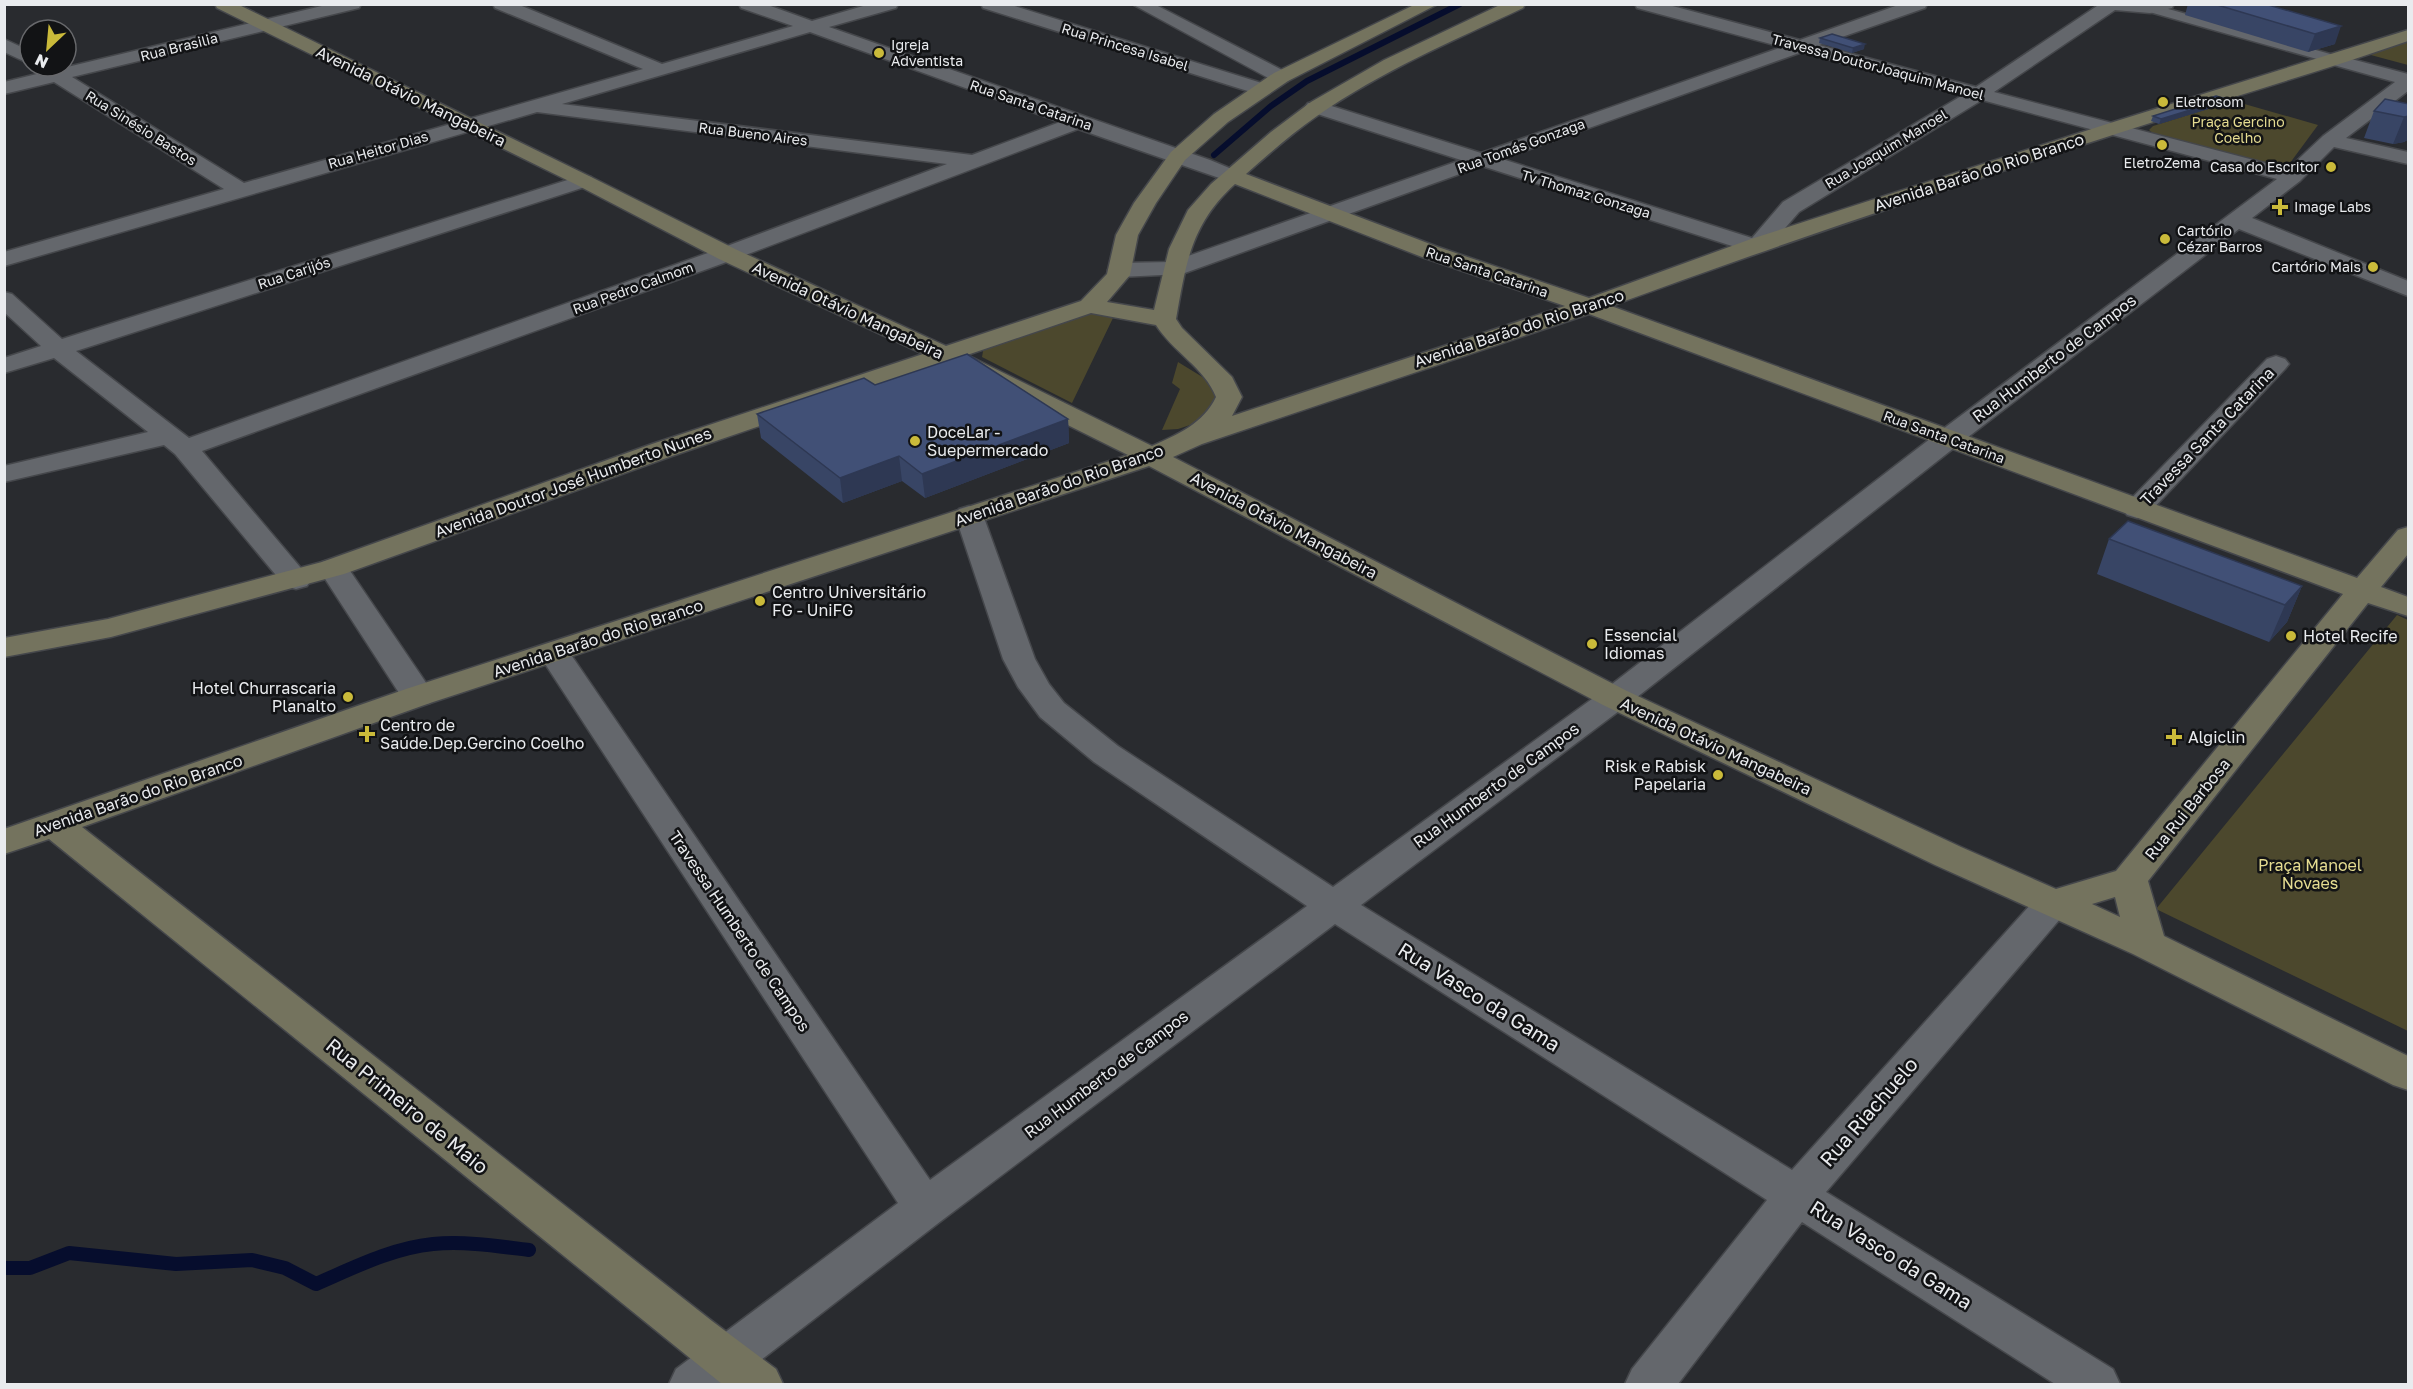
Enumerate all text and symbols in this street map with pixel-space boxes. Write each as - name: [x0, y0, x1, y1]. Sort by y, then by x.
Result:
- north arrow: [18, 18, 78, 78]
- street label: Rua Princesa Isabel: [1060, 19, 1191, 74]
- street label: Rua Brasilia: [138, 29, 219, 64]
- street label: Travessa DoutorJoaquim Manoel: [1770, 30, 1986, 103]
- place label: Igreja Adventista: [891, 36, 963, 69]
- street label: Avenida Otávio Mangabeira: [313, 41, 509, 151]
- marker: Igreja Adventista: [872, 46, 886, 60]
- text: N: [32, 50, 51, 73]
- street label: Rua Santa Catarina: [968, 76, 1094, 133]
- street label: Rua Sinésio Bastos: [83, 87, 200, 169]
- place label: Eletrosom: [2175, 93, 2244, 110]
- marker: Eletrosom: [2156, 95, 2170, 109]
- street label: Rua Joaquim Manoel: [1822, 105, 1950, 192]
- park label: Praça Gercino Coelho: [2191, 113, 2285, 146]
- street label: Rua Tomás Gonzaga: [1455, 115, 1587, 177]
- street label: Rua Bueno Aires: [698, 118, 808, 149]
- street label: Rua Heitor Dias: [326, 127, 430, 172]
- street label: Avenida Barão do Rio Branco: [1872, 129, 2086, 215]
- marker: EletroZema: [2155, 138, 2169, 152]
- place label: EletroZema: [2124, 154, 2200, 171]
- place label: Casa do Escritor: [2210, 158, 2320, 175]
- marker: Casa do Escritor: [2324, 160, 2338, 174]
- street label: Tv Thomaz Gonzaga: [1520, 166, 1653, 221]
- marker: Image Labs: [2271, 198, 2289, 216]
- place label: Image Labs: [2294, 198, 2371, 215]
- place label: Cartório Cézar Barros: [2177, 222, 2263, 255]
- marker: Cartório Cézar Barros: [2158, 232, 2172, 246]
- street label: Rua Santa Catarina: [1424, 243, 1550, 300]
- street label: Rua Carijós: [255, 253, 332, 292]
- street label: Avenida Otávio Mangabeira: [749, 257, 947, 363]
- street label: Rua Pedro Calmom: [570, 258, 696, 317]
- place label: Cartório Mais: [2272, 258, 2361, 275]
- marker: Cartório Mais: [2366, 260, 2380, 274]
- street label: Avenida Barão do Rio Branco: [1412, 285, 1626, 371]
- street label: Rua Humberto de Campos: [1968, 290, 2140, 426]
- street label: Travessa Santa Catarina: [2136, 363, 2278, 509]
- street label: Rua Santa Catarina: [1881, 407, 2007, 466]
- place label: DoceLar - Suepermercado: [927, 422, 1048, 460]
- street label: Avenida Doutor José Humberto Nunes: [432, 423, 714, 541]
- marker: DoceLar - Suepermercado: [908, 434, 922, 448]
- street label: Avenida Barão do Rio Branco: [952, 440, 1166, 530]
- street label: Avenida Otávio Mangabeira: [1187, 467, 1381, 583]
- place label: Centro Universitário FG - UniFG: [772, 582, 926, 620]
- marker: Centro Universitário FG - UniFG: [753, 594, 767, 608]
- street label: Avenida Barão do Rio Branco: [491, 595, 705, 681]
- place label: Essencial Idiomas: [1604, 625, 1677, 663]
- place label: Hotel Recife: [2303, 626, 2398, 646]
- marker: Hotel Recife: [2284, 629, 2298, 643]
- marker: Essencial Idiomas: [1585, 637, 1599, 651]
- place label: Hotel Churrascaria Planalto: [192, 678, 336, 716]
- marker: Hotel Churrascaria Planalto: [341, 690, 355, 704]
- street label: Avenida Otávio Mangabeira: [1617, 693, 1815, 799]
- place label: Centro de Saúde.Dep.Gercino Coelho: [380, 715, 584, 753]
- street label: Rua Humberto de Campos: [1409, 718, 1583, 852]
- marker: Centro de Saúde.Dep.Gercino Coelho: [358, 725, 376, 743]
- place label: Algiclin: [2188, 727, 2245, 747]
- marker: Algiclin: [2165, 728, 2183, 746]
- street label: Avenida Barão do Rio Branco: [31, 750, 245, 840]
- street label: Rua Rui Barbosa: [2140, 754, 2234, 864]
- place label: Risk e Rabisk Papelaria: [1605, 756, 1706, 794]
- marker: Risk e Rabisk Papelaria: [1711, 768, 1725, 782]
- street label: Travessa Humberto de Campos: [665, 827, 815, 1035]
- park label: Praça Manoel Novaes: [2258, 855, 2362, 893]
- street label: Rua Vasco da Gama: [1394, 937, 1565, 1056]
- street label: Rua Humberto de Campos: [1020, 1006, 1192, 1142]
- street label: Rua Primeiro de Maio: [322, 1032, 494, 1178]
- street label: Rua Riachuelo: [1814, 1052, 1922, 1171]
- street label: Rua Vasco da Gama: [1806, 1195, 1977, 1314]

